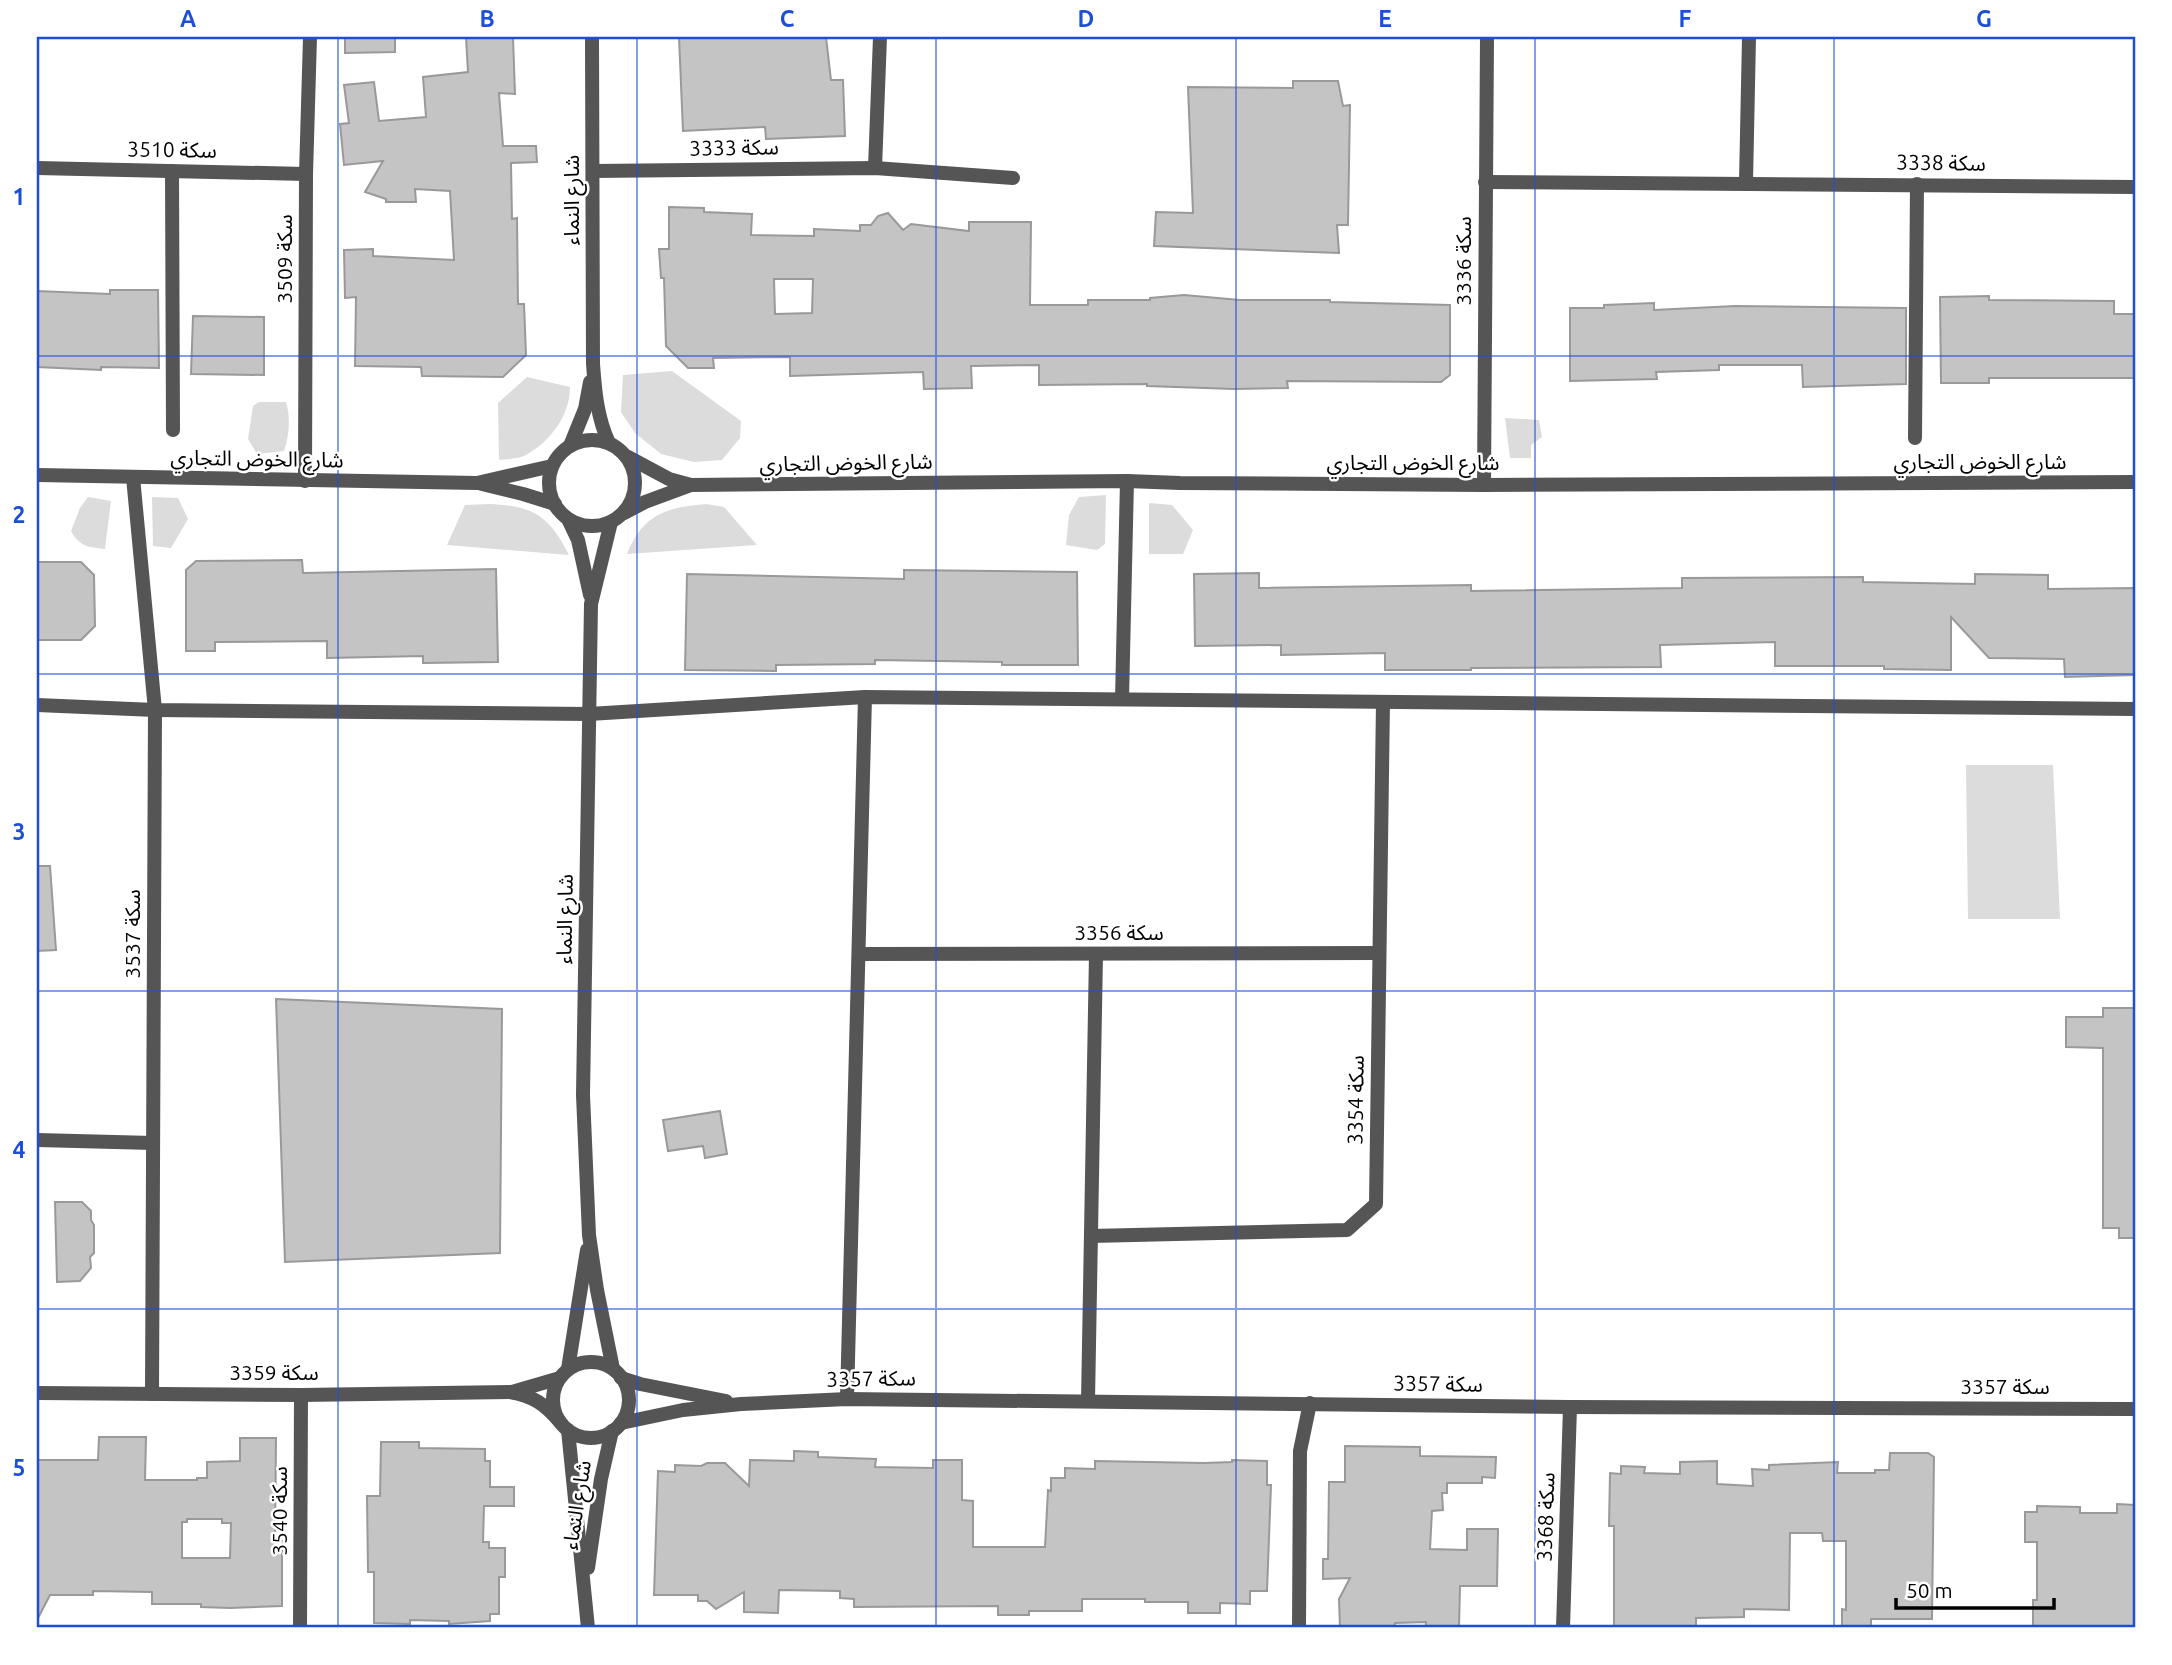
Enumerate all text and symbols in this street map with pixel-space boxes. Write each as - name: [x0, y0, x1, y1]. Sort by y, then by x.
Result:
- text: A: [180, 6, 196, 31]
- text: B: [479, 6, 495, 31]
- text: C: [780, 6, 795, 31]
- text: D: [1078, 6, 1094, 31]
- text: E: [1378, 6, 1392, 31]
- text: F: [1679, 6, 1692, 31]
- text: G: [1976, 6, 1992, 31]
- street label: سكة 3333: [689, 134, 779, 160]
- street label: سكة 3510: [127, 136, 217, 162]
- street label: سكة 3338: [1896, 149, 1986, 175]
- street label: شارع النماء: [559, 155, 587, 245]
- text: 1: [13, 184, 25, 209]
- street label: سكة 3509: [272, 214, 296, 304]
- street label: سكة 3336: [1451, 216, 1475, 306]
- street label: شارع الخوض التجاري: [170, 444, 344, 476]
- street label: شارع الخوض التجاري: [759, 448, 933, 480]
- street label: شارع الخوض التجاري: [1893, 449, 2067, 478]
- street label: شارع الخوض التجاري: [1326, 450, 1500, 479]
- text: 2: [13, 502, 25, 527]
- text: 3: [13, 819, 25, 844]
- street label: شارع النماء: [551, 874, 581, 964]
- street label: سكة 3537: [120, 889, 144, 979]
- street label: سكة 3356: [1074, 920, 1164, 944]
- street label: سكة 3354: [1342, 1055, 1368, 1145]
- text: 4: [13, 1137, 26, 1162]
- street label: سكة 3359: [229, 1360, 319, 1384]
- street label: سكة 3357: [826, 1365, 916, 1391]
- street label: سكة 3357: [1393, 1370, 1483, 1396]
- street label: سكة 3357: [1960, 1374, 2050, 1398]
- text: 5: [13, 1455, 25, 1480]
- street label: شارع النماء: [557, 1458, 599, 1552]
- street label: سكة 3540: [267, 1466, 291, 1556]
- street label: سكة 3368: [1531, 1472, 1559, 1562]
- scale bar: [1896, 1567, 2053, 1611]
- text: 50 m: [1906, 1578, 1953, 1602]

